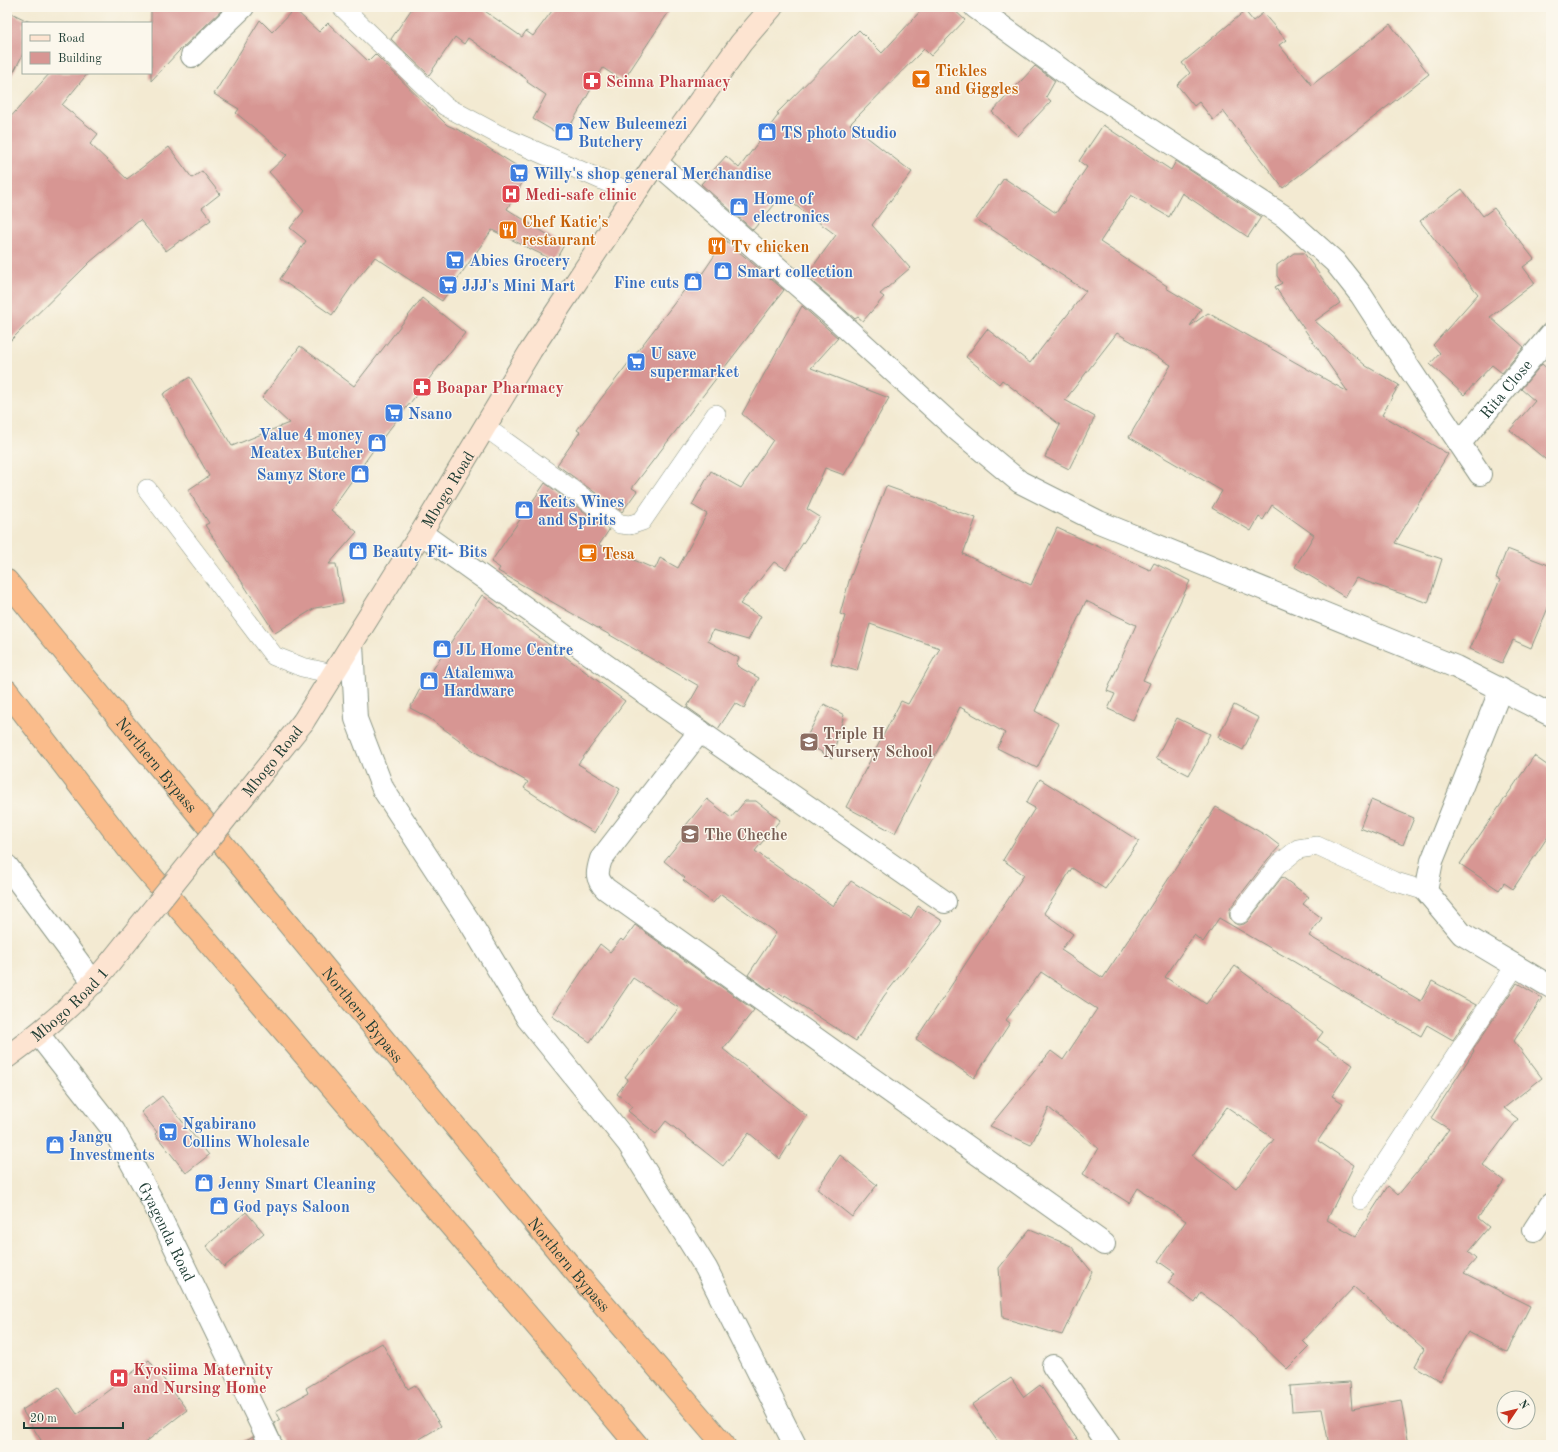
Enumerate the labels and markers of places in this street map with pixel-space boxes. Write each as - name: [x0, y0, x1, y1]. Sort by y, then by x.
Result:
- place label: Tickles and Giggles: [935, 64, 1019, 98]
- bar icon: Tickles and Giggles: [910, 68, 932, 90]
- pharmacy icon: Seinna Pharmacy: [581, 70, 603, 92]
- place label: Seinna Pharmacy: [606, 75, 731, 91]
- place label: New Buleemezi Butchery: [578, 117, 688, 151]
- shop icon: New Buleemezi Butchery: [553, 121, 575, 143]
- shop icon: TS photo Studio: [756, 121, 778, 143]
- place label: TS photo Studio: [781, 126, 897, 142]
- supermarket icon: Willy's shop general Merchandise: [508, 162, 530, 184]
- place label: Willy's shop general Merchandise: [533, 167, 772, 183]
- hospital icon: Medi-safe clinic: [500, 183, 522, 205]
- place label: Medi-safe clinic: [525, 188, 637, 204]
- place label: Home of electronics: [753, 192, 829, 226]
- shop icon: Home of electronics: [728, 196, 750, 218]
- place label: Chef Katic's restaurant: [522, 215, 608, 249]
- restaurant icon: Chef Katic's restaurant: [497, 219, 519, 241]
- restaurant icon: Tv chicken: [706, 235, 728, 257]
- place label: Tv chicken: [731, 240, 810, 256]
- supermarket icon: Abies Grocery: [444, 249, 466, 271]
- place label: Abies Grocery: [469, 254, 570, 270]
- shop icon: Smart collection: [712, 260, 734, 282]
- place label: Smart collection: [737, 265, 853, 281]
- shop icon: Fine cuts: [682, 271, 704, 293]
- supermarket icon: JJJ's Mini Mart: [437, 274, 459, 296]
- place label: Fine cuts: [614, 276, 679, 292]
- place label: JJJ's Mini Mart: [462, 279, 576, 295]
- place label: U save supermarket: [650, 347, 739, 381]
- supermarket icon: U save supermarket: [625, 351, 647, 373]
- pharmacy icon: Boapar Pharmacy: [411, 376, 433, 398]
- place label: Boapar Pharmacy: [436, 381, 564, 397]
- supermarket icon: Nsano: [383, 402, 405, 424]
- place label: Nsano: [408, 407, 452, 423]
- place label: Value 4 money Meatex Butcher: [250, 428, 363, 462]
- shop icon: Value 4 money Meatex Butcher: [366, 432, 388, 454]
- shop icon: Samyz Store: [349, 463, 371, 485]
- place label: Samyz Store: [257, 468, 346, 484]
- place label: Keits Wines and Spirits: [538, 495, 624, 529]
- shop icon: Keits Wines and Spirits: [513, 499, 535, 521]
- shop icon: Beauty Fit- Bits: [347, 540, 369, 562]
- cafe icon: Tesa: [577, 542, 599, 564]
- place label: Beauty Fit- Bits: [372, 545, 487, 561]
- place label: Tesa: [602, 547, 635, 563]
- shop icon: JL Home Centre: [431, 638, 453, 660]
- place label: JL Home Centre: [456, 643, 573, 659]
- place label: Atalemwa Hardware: [443, 666, 514, 700]
- shop icon: Atalemwa Hardware: [418, 670, 440, 692]
- place label: Triple H Nursery School: [823, 727, 933, 761]
- school or university icon: Triple H Nursery School: [798, 731, 820, 753]
- school or university icon: The Cheche: [679, 823, 701, 845]
- place label: The Cheche: [704, 828, 788, 844]
- place label: Ngabirano Collins Wholesale: [182, 1117, 310, 1151]
- supermarket icon: Ngabirano Collins Wholesale: [157, 1121, 179, 1143]
- place label: Jangu Investments: [69, 1130, 155, 1164]
- shop icon: Jangu Investments: [44, 1134, 66, 1156]
- shop icon: Jenny Smart Cleaning: [193, 1172, 215, 1194]
- place label: Jenny Smart Cleaning: [218, 1177, 376, 1193]
- shop icon: God pays Saloon: [208, 1195, 230, 1217]
- place label: God pays Saloon: [233, 1200, 350, 1216]
- place label: Kyosiima Maternity and Nursing Home: [133, 1363, 273, 1397]
- hospital icon: Kyosiima Maternity and Nursing Home: [108, 1367, 130, 1389]

